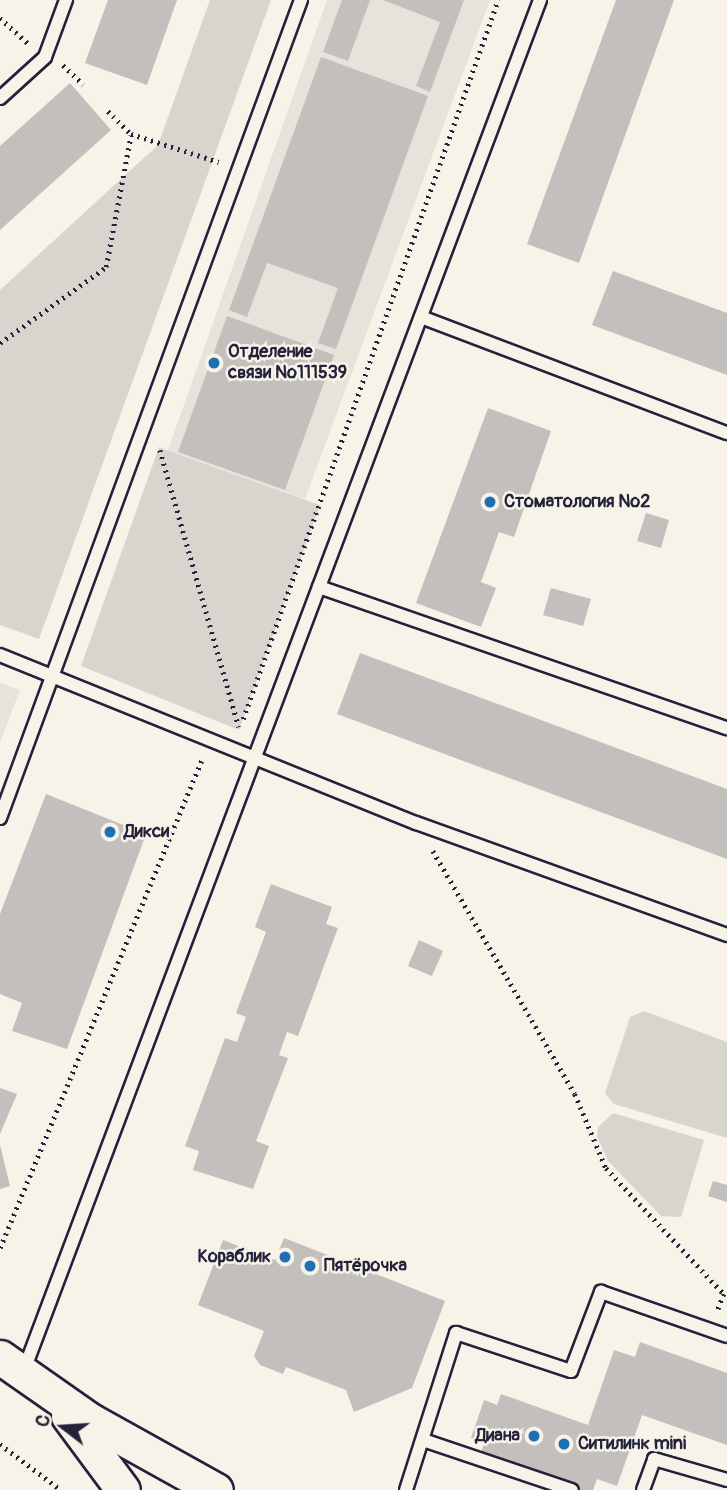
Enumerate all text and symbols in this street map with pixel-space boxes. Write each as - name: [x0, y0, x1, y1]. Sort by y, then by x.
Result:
- place label: Отделение связи №111539: [228, 342, 347, 384]
- marker: Отделение связи №111539: [206, 355, 222, 371]
- place label: Стоматология №2: [504, 491, 650, 513]
- marker: Стоматология №2: [482, 494, 498, 510]
- place label: Дикси: [124, 821, 169, 843]
- marker: Дикси: [102, 824, 118, 840]
- place label: Кораблик: [198, 1246, 271, 1268]
- marker: Кораблик: [277, 1249, 293, 1265]
- place label: Пятёрочка: [324, 1255, 407, 1277]
- marker: Пятёрочка: [302, 1258, 318, 1274]
- north arrow: [28, 1392, 98, 1462]
- text: С: [30, 1412, 56, 1430]
- place label: Диана: [475, 1425, 520, 1447]
- marker: Диана: [526, 1428, 542, 1444]
- place label: Ситилинк mini: [578, 1433, 686, 1455]
- marker: Ситилинк mini: [556, 1436, 572, 1452]

